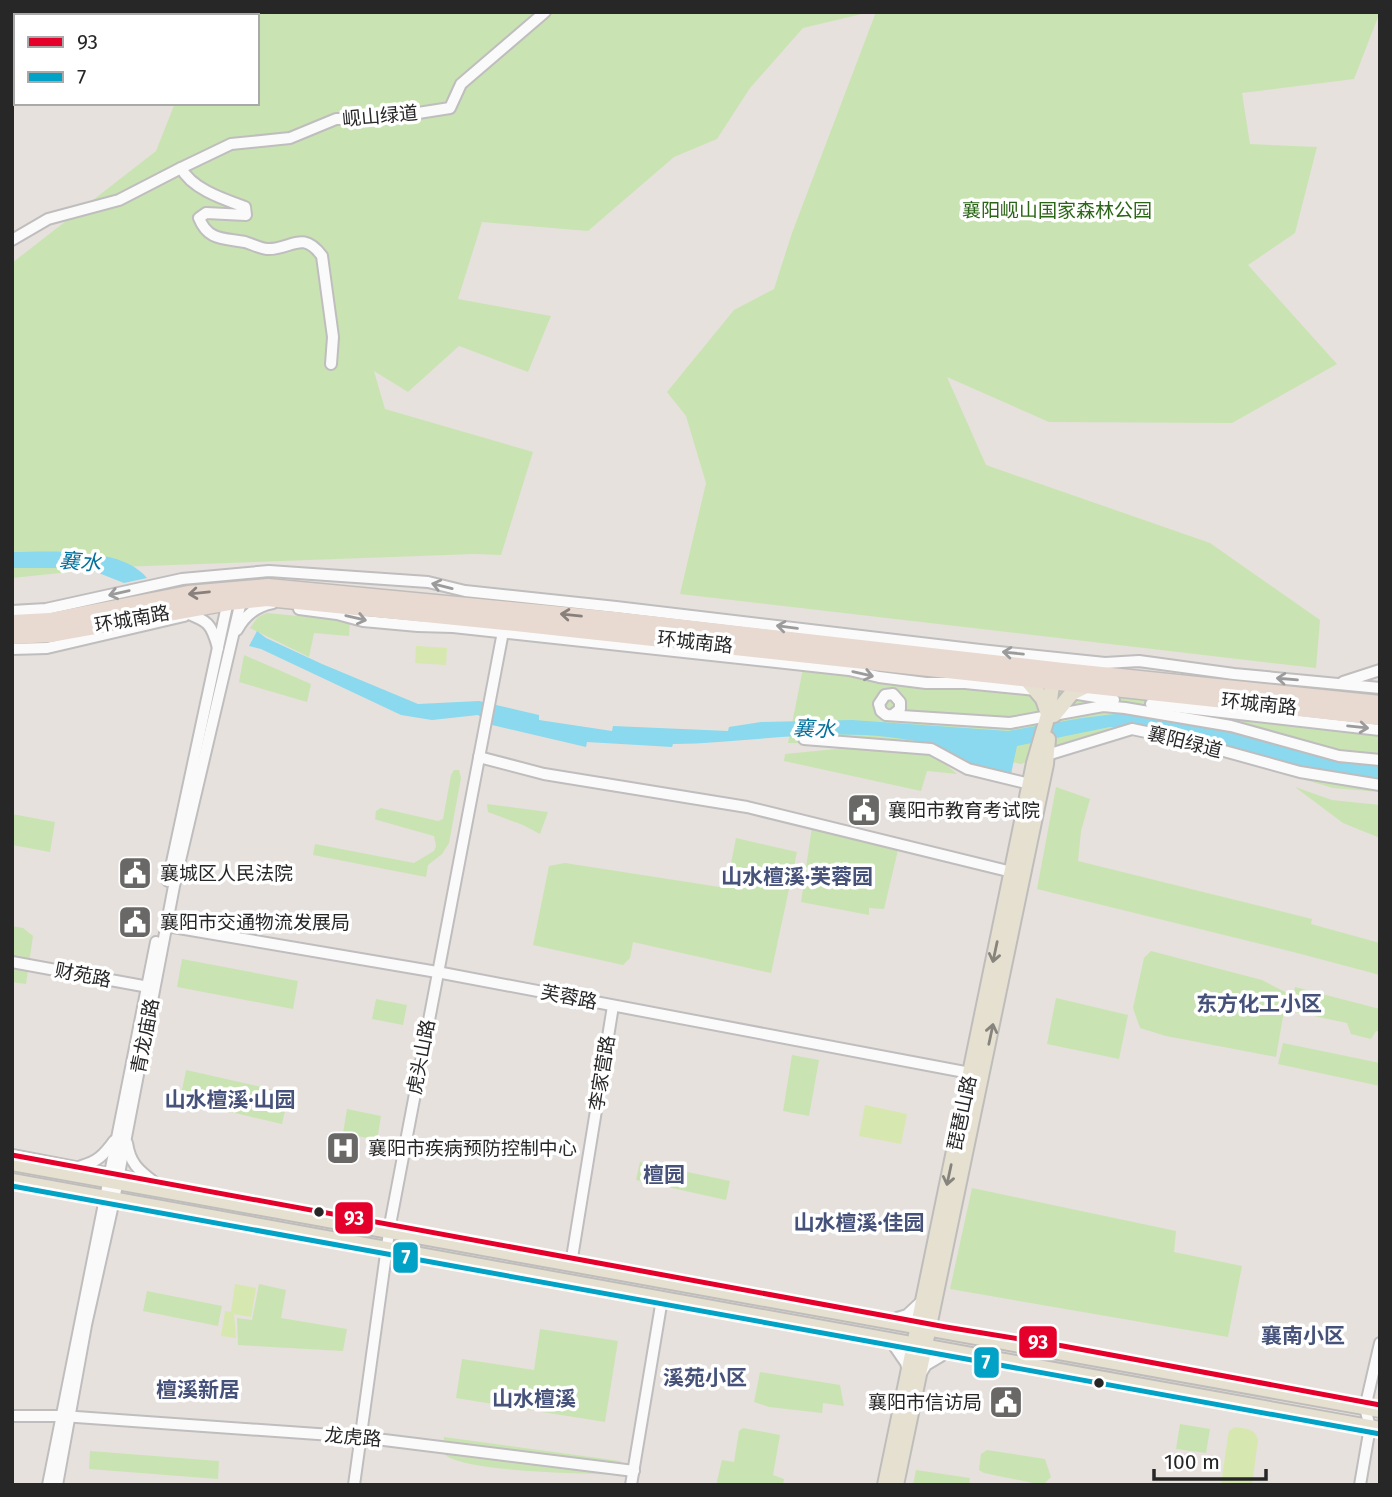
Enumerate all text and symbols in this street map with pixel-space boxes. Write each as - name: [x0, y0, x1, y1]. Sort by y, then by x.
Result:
- legend: [14, 14, 259, 105]
- text: 93: [77, 29, 98, 55]
- text: 7: [77, 64, 86, 90]
- street label: 岘山绿道: [341, 101, 419, 131]
- park label: 襄阳岘山国家森林公园: [962, 199, 1152, 222]
- water label: 襄水: [58, 548, 103, 577]
- one-way arrow: [431, 579, 454, 592]
- one-way arrow: [108, 587, 131, 601]
- one-way arrow: [188, 587, 210, 600]
- street label: 环城南路: [93, 601, 171, 637]
- one-way arrow: [561, 608, 583, 621]
- one-way arrow: [344, 612, 367, 625]
- one-way arrow: [776, 621, 798, 634]
- street label: 环城南路: [656, 627, 734, 657]
- one-way arrow: [1002, 646, 1024, 659]
- one-way arrow: [851, 667, 874, 681]
- one-way arrow: [1277, 672, 1299, 685]
- street label: 环城南路: [1220, 689, 1298, 719]
- water label: 襄水: [793, 715, 836, 743]
- one-way arrow: [1346, 721, 1369, 734]
- street label: 襄阳绿道: [1145, 722, 1225, 762]
- public building icon: 襄阳市教育考试院: [845, 791, 883, 829]
- place label: 襄阳市教育考试院: [888, 799, 1040, 822]
- public building icon: 襄城区人民法院: [116, 854, 154, 892]
- place label: 襄城区人民法院: [160, 862, 293, 885]
- district label: 山水檀溪·芙蓉园: [721, 864, 873, 890]
- public building icon: 襄阳市交通物流发展局: [116, 903, 154, 941]
- place label: 襄阳市交通物流发展局: [160, 911, 350, 934]
- one-way arrow: [987, 940, 1001, 963]
- street label: 财苑路: [53, 958, 113, 992]
- street label: 芙蓉路: [539, 980, 599, 1014]
- district label: 东方化工小区: [1196, 991, 1322, 1017]
- street label: 青龙庙路: [126, 996, 164, 1076]
- street label: 虎头山路: [402, 1017, 440, 1097]
- one-way arrow: [984, 1023, 998, 1046]
- street label: 李家营路: [585, 1034, 619, 1112]
- street label: 琵琶山路: [943, 1073, 981, 1153]
- district label: 山水檀溪·山园: [164, 1087, 296, 1113]
- hospital icon: 襄阳市疾病预防控制中心: [324, 1129, 362, 1167]
- place label: 襄阳市疾病预防控制中心: [368, 1137, 577, 1160]
- district label: 檀园: [643, 1162, 685, 1188]
- one-way arrow: [941, 1163, 955, 1186]
- line badge: 93: [334, 1201, 374, 1235]
- unlabelled marker: [312, 1205, 326, 1219]
- text: 93: [344, 1207, 364, 1230]
- district label: 山水檀溪·佳园: [793, 1210, 925, 1236]
- line badge: 7: [392, 1241, 419, 1274]
- text: 7: [402, 1246, 411, 1269]
- district label: 襄南小区: [1261, 1323, 1345, 1349]
- line badge: 93: [1018, 1325, 1058, 1359]
- text: 93: [1028, 1331, 1048, 1354]
- line badge: 7: [973, 1346, 1000, 1379]
- text: 7: [982, 1351, 991, 1374]
- district label: 溪苑小区: [663, 1365, 747, 1391]
- unlabelled marker: [1092, 1376, 1106, 1390]
- district label: 檀溪新居: [156, 1377, 240, 1403]
- public building icon: 襄阳市信访局: [987, 1383, 1025, 1421]
- district label: 山水檀溪: [492, 1386, 576, 1412]
- place label: 襄阳市信访局: [868, 1391, 982, 1414]
- street label: 龙虎路: [324, 1423, 382, 1451]
- scale bar: [1154, 1438, 1266, 1482]
- text: 100 m: [1164, 1449, 1220, 1475]

